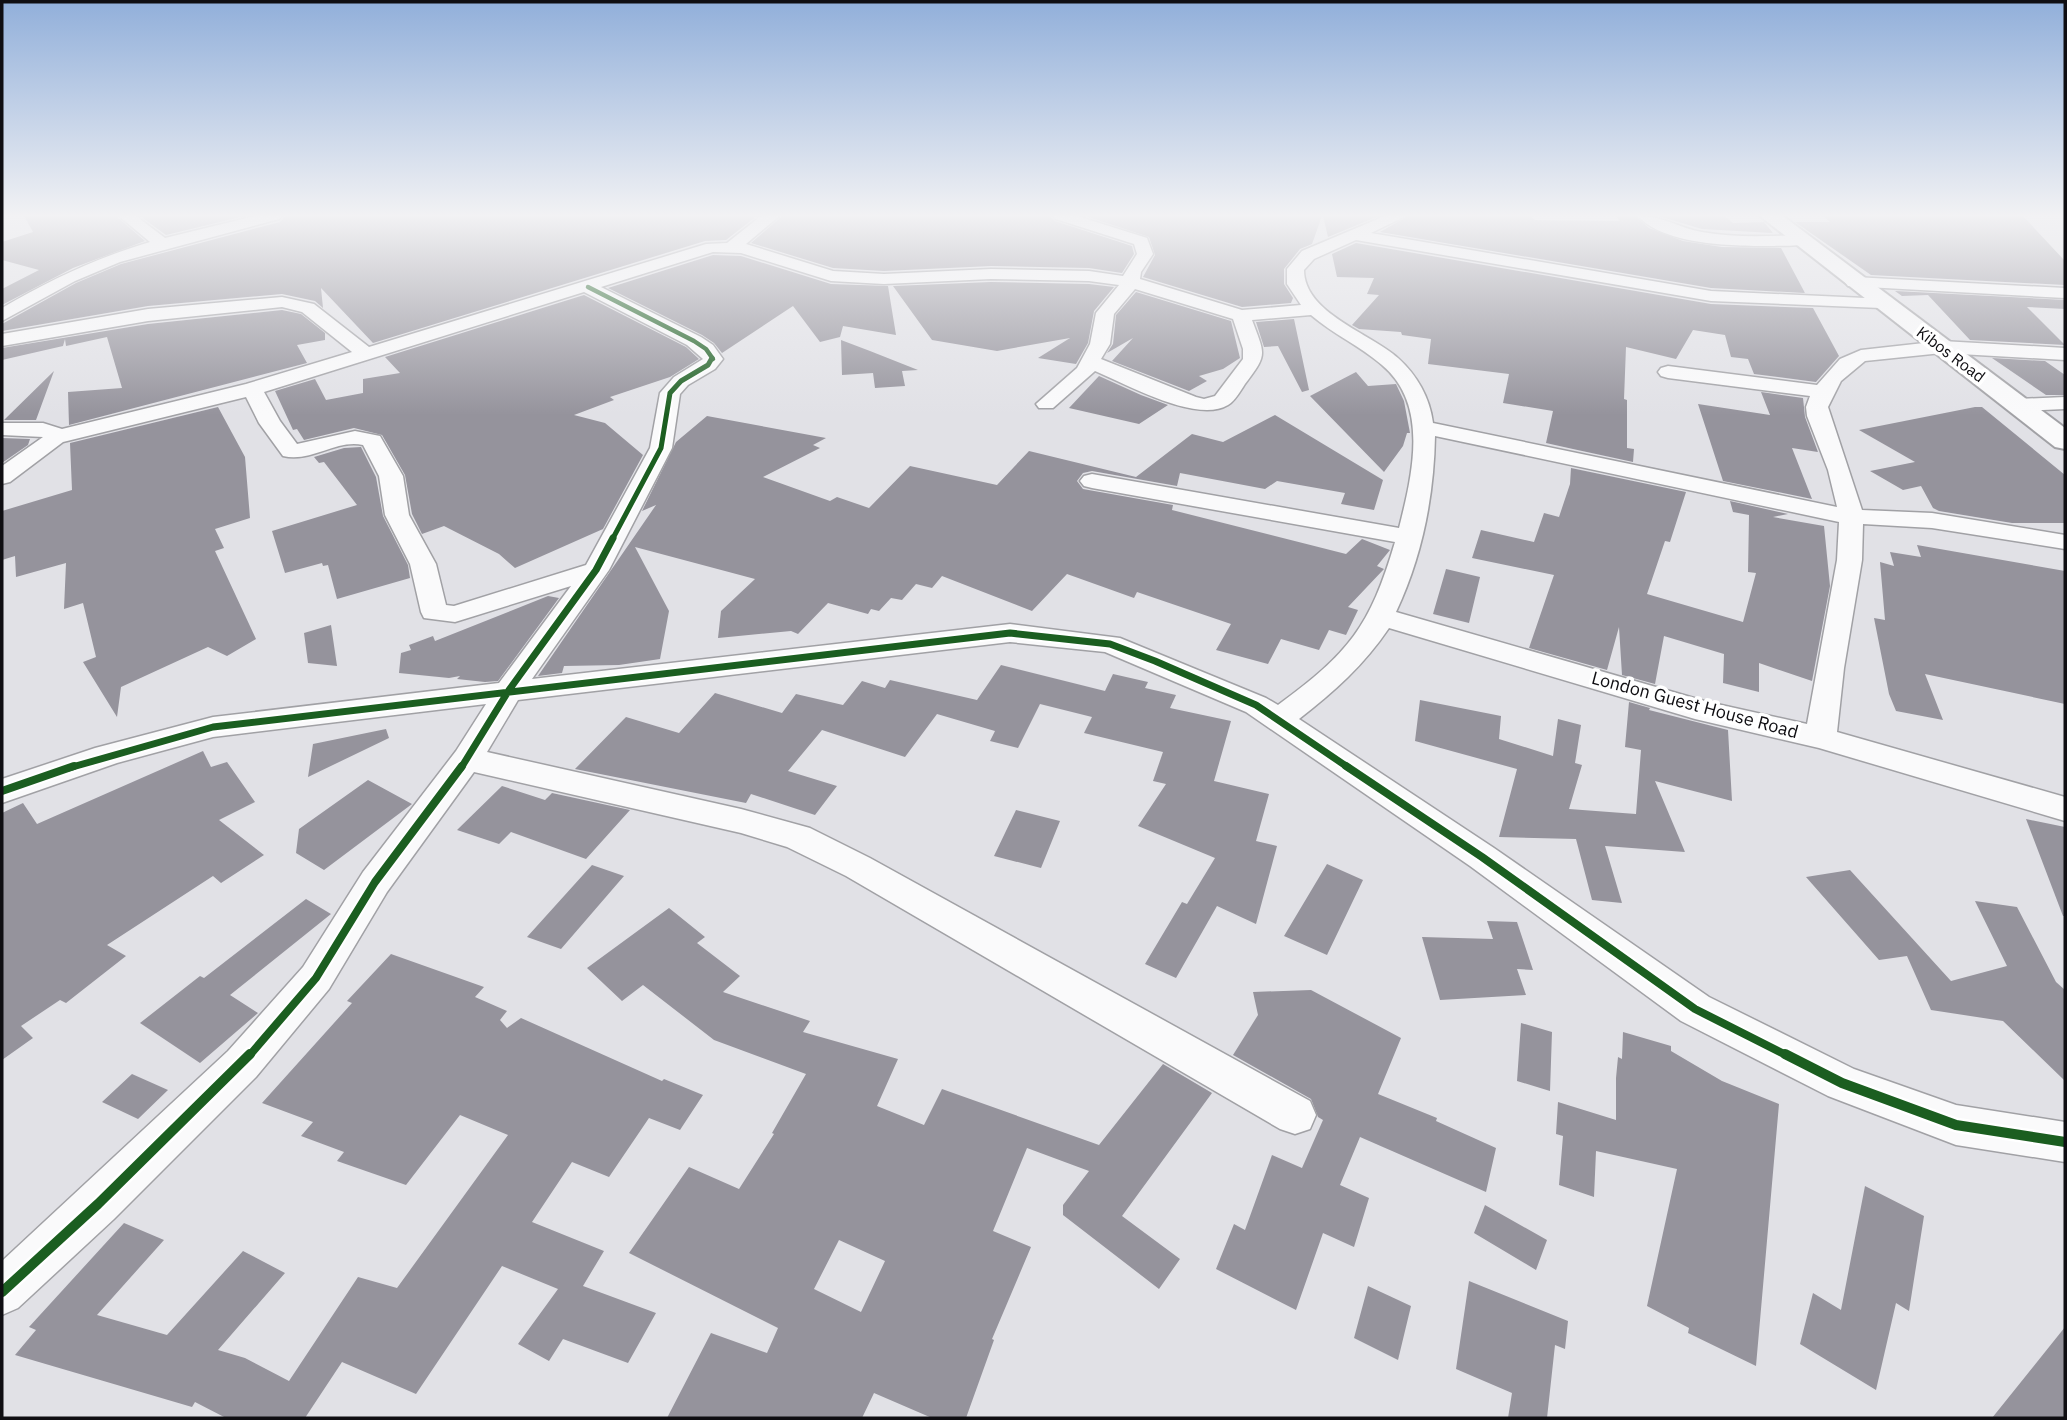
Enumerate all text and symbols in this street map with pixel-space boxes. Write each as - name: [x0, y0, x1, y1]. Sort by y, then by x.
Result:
- street label: Kibos Road: [1913, 322, 1989, 386]
- street label: London Guest House Road: [1589, 666, 1801, 743]

